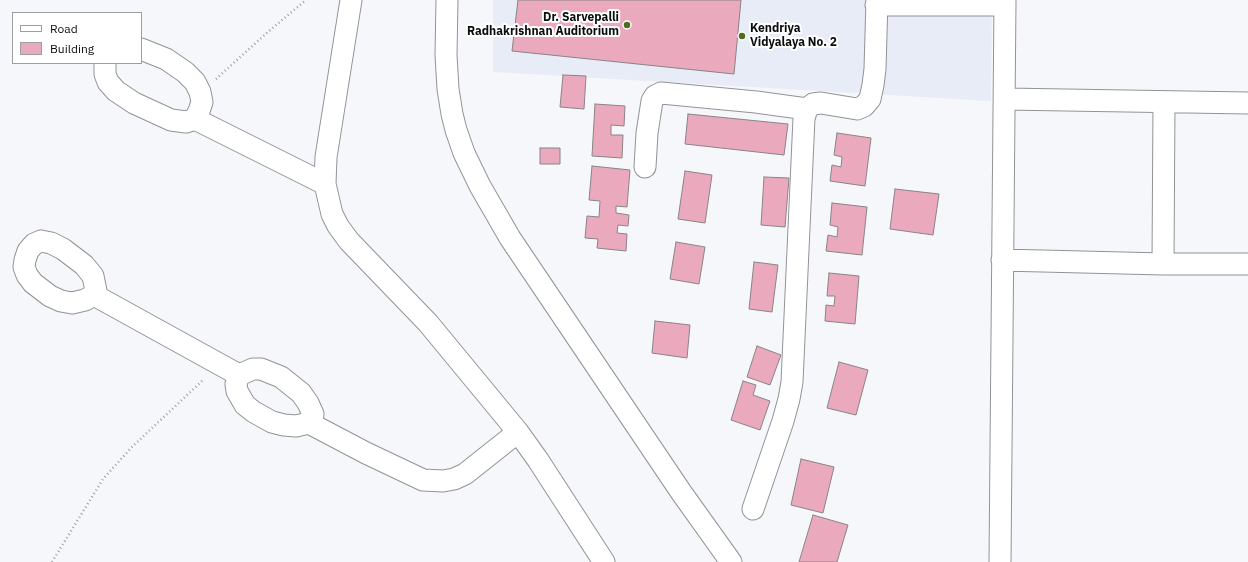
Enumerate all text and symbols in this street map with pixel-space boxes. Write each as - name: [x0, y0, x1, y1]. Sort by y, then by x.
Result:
- place label: Dr. Sarvepalli Radhakrishnan Auditorium: [467, 11, 619, 39]
- legend: [12, 12, 142, 64]
- marker: Dr. Sarvepalli Radhakrishnan Auditorium: [622, 20, 632, 30]
- text: Road: [50, 21, 78, 36]
- place label: Kendriya Vidyalaya No. 2: [750, 22, 837, 50]
- marker: Kendriya Vidyalaya No. 2: [737, 31, 747, 41]
- text: Building: [50, 41, 94, 56]

